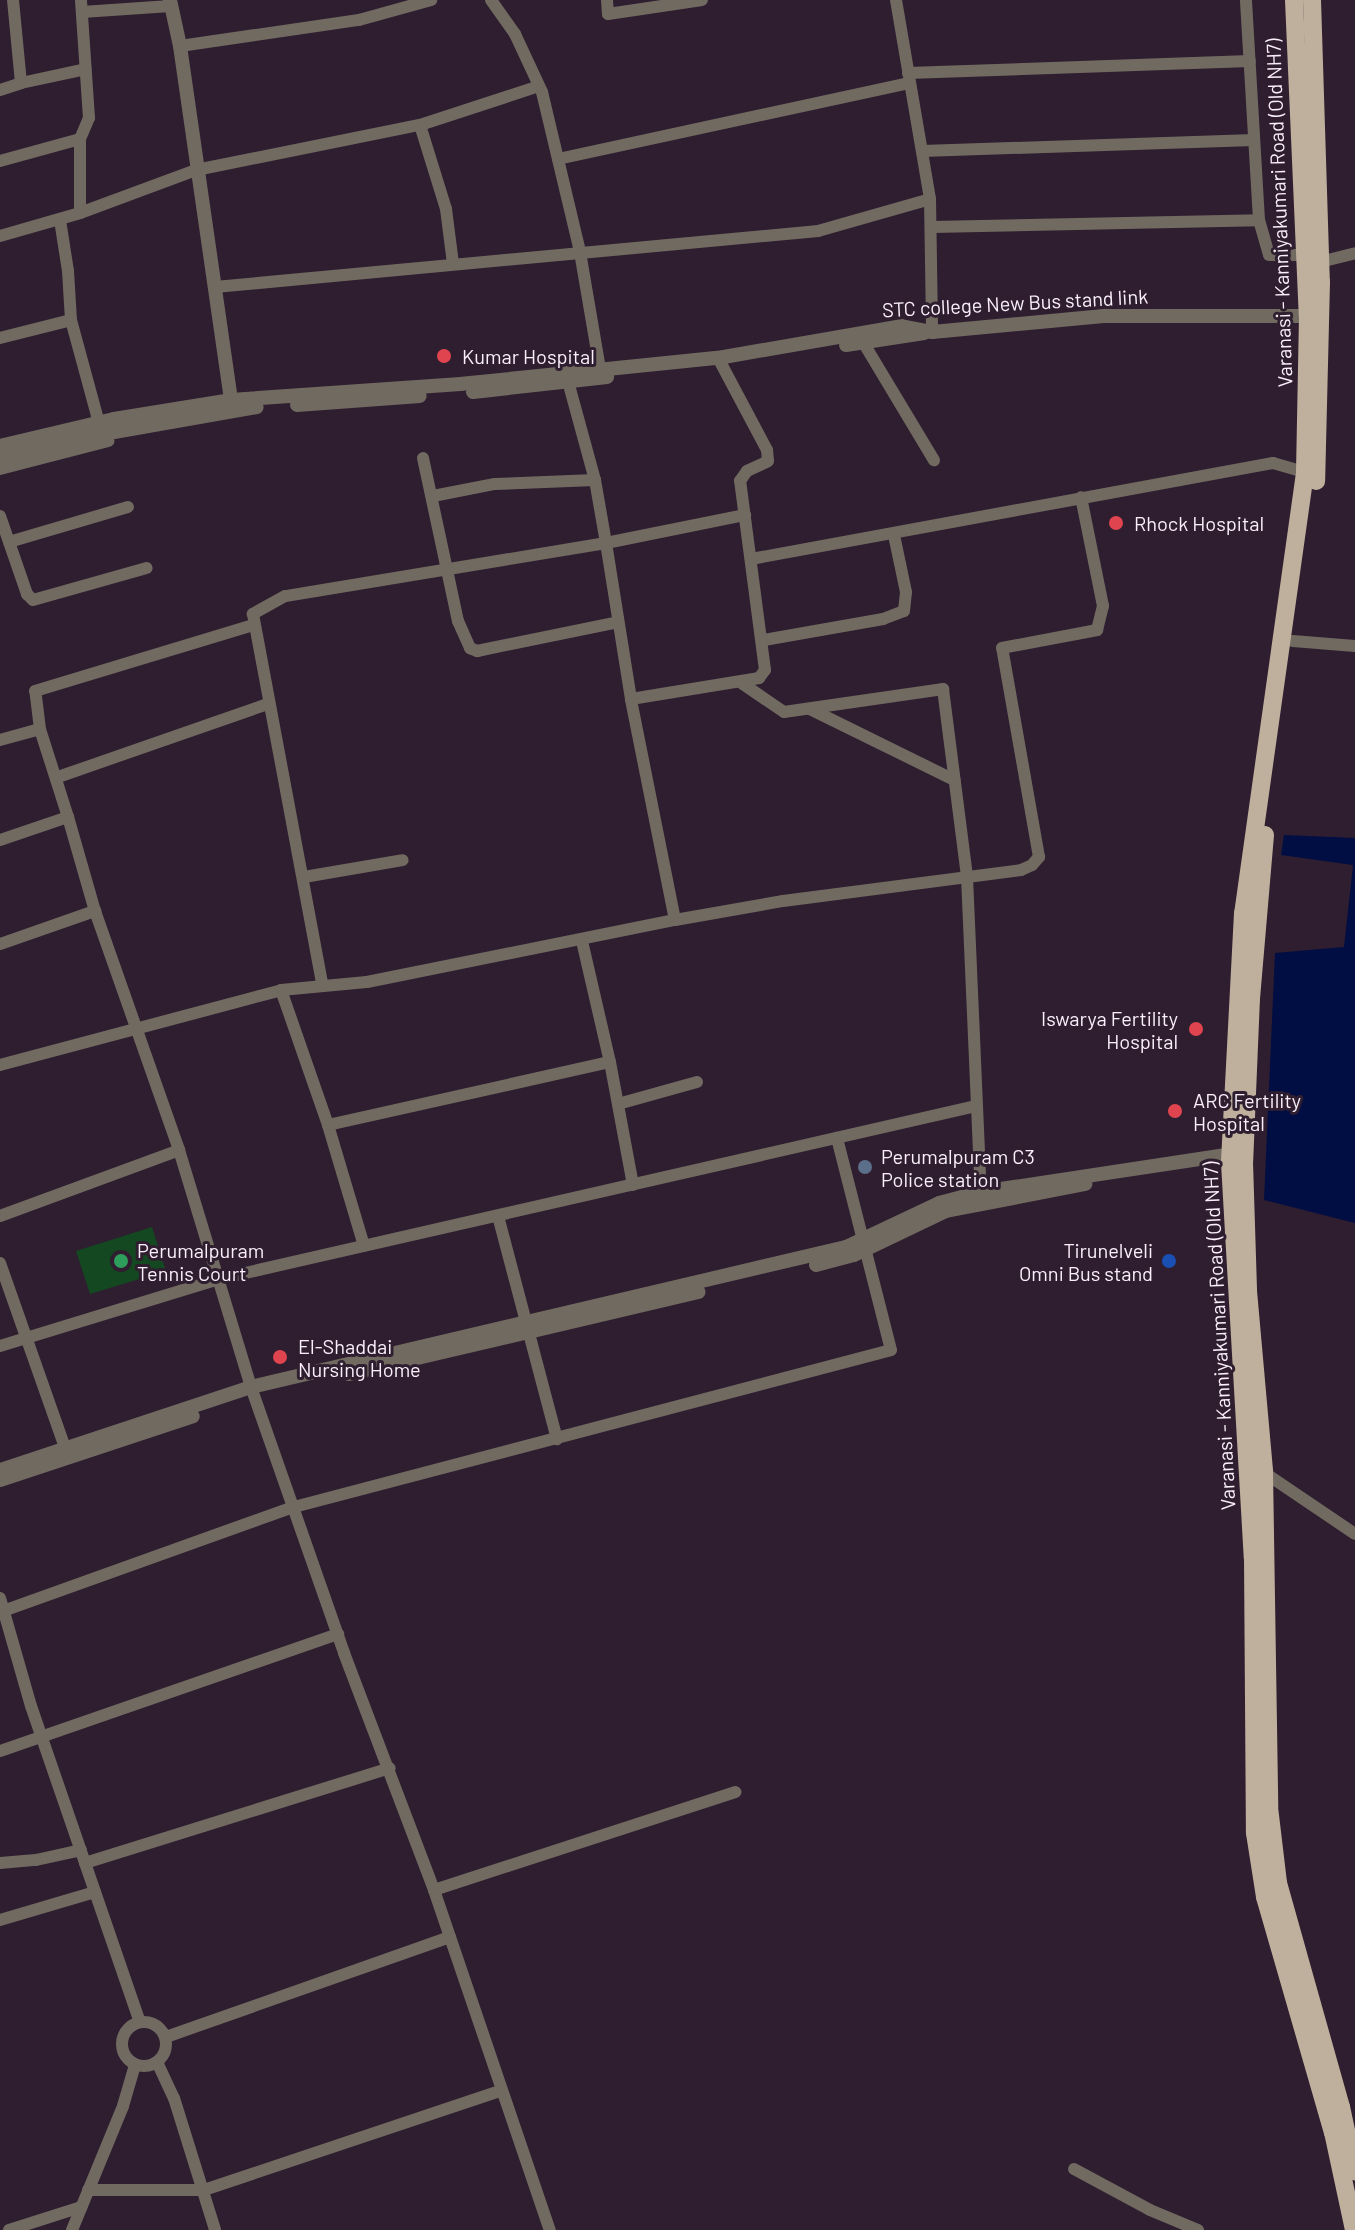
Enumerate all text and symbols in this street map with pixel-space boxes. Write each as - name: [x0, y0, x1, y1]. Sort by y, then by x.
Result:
- street label: Varanasi - Kanniyakumari Road (Old NH7): [1261, 38, 1297, 388]
- street label: STC college New Bus stand link: [881, 284, 1149, 322]
- place label: Kumar Hospital: [462, 344, 595, 368]
- marker: Kumar Hospital: [433, 345, 455, 367]
- place label: Rhock Hospital: [1134, 511, 1264, 535]
- marker: Rhock Hospital: [1105, 512, 1127, 534]
- place label: Iswarya Fertility Hospital: [1041, 1006, 1178, 1053]
- marker: Iswarya Fertility Hospital: [1185, 1018, 1207, 1040]
- place label: ARC Fertility Hospital: [1193, 1088, 1301, 1135]
- marker: ARC Fertility Hospital: [1164, 1100, 1186, 1122]
- place label: Perumalpuram C3 Police station: [881, 1144, 1035, 1191]
- marker: Perumalpuram C3 Police station: [856, 1158, 874, 1176]
- street label: Varanasi - Kanniyakumari Road (Old NH7): [1198, 1161, 1240, 1511]
- place label: Perumalpuram Tennis Court: [137, 1238, 264, 1285]
- place label: Tirunelveli Omni Bus stand: [1019, 1238, 1153, 1285]
- marker: Perumalpuram Tennis Court: [112, 1252, 130, 1270]
- marker: Tirunelveli Omni Bus stand: [1160, 1252, 1178, 1270]
- place label: El-Shaddai Nursing Home: [298, 1334, 421, 1381]
- marker: El-Shaddai Nursing Home: [269, 1346, 291, 1368]

